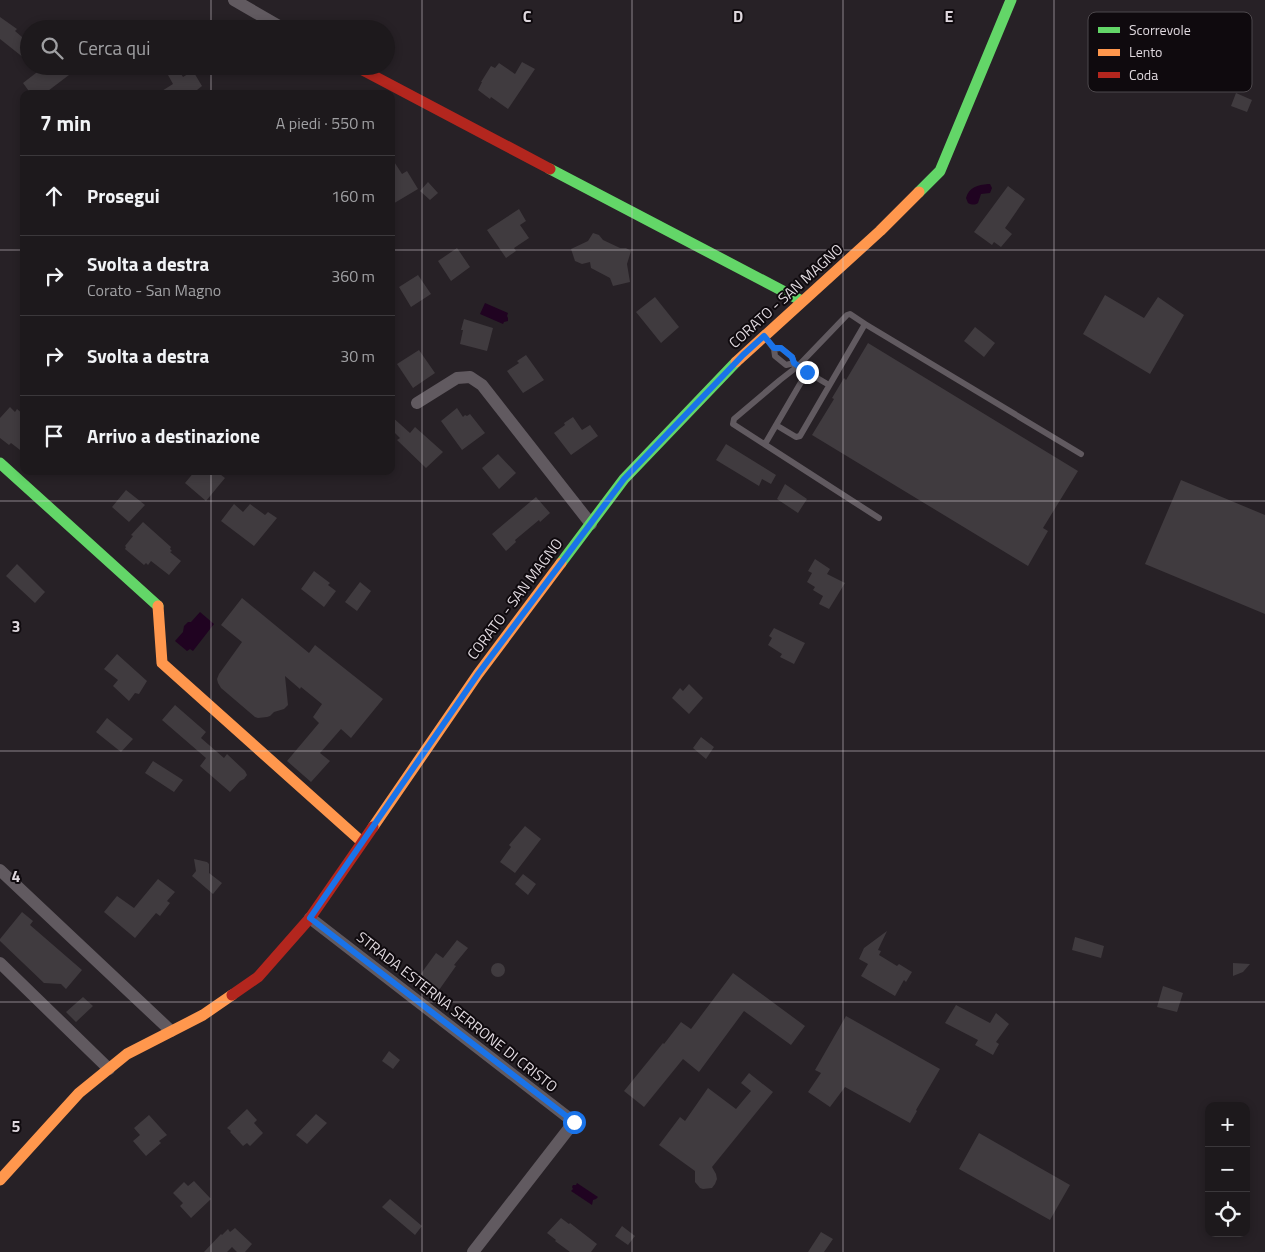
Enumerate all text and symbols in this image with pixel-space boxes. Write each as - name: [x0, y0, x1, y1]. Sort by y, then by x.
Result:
- text: C: [523, 4, 532, 28]
- text: D: [733, 4, 743, 28]
- text: E: [945, 4, 954, 28]
- legend: [1088, 12, 1252, 92]
- text: Scorrevole: [1129, 19, 1191, 40]
- search box: [20, 20, 395, 75]
- text: Cerca qui: [78, 33, 150, 62]
- icon: search: [38, 34, 66, 62]
- text: Lento: [1129, 41, 1163, 62]
- text: Coda: [1129, 64, 1158, 85]
- text: 7 min: [40, 107, 91, 139]
- text: A piedi · 550 m: [276, 111, 375, 135]
- text: Prosegui: [87, 181, 160, 210]
- icon: ahead: [40, 182, 68, 210]
- text: 160 m: [331, 184, 375, 208]
- street label: CORATO - SAN MAGNO: [723, 238, 848, 353]
- text: Svolta a destra: [87, 249, 209, 278]
- icon: right: [40, 262, 68, 290]
- text: 360 m: [331, 264, 375, 288]
- text: Corato - San Magno: [87, 278, 221, 302]
- text: Svolta a destra: [87, 341, 209, 370]
- icon: right: [40, 342, 68, 370]
- text: 30 m: [340, 344, 375, 368]
- route end: [796, 361, 819, 384]
- text: Arrivo a destinazione: [87, 421, 260, 450]
- icon: arrive: [40, 422, 68, 450]
- street label: CORATO - SAN MAGNO: [461, 533, 568, 664]
- text: 3: [12, 614, 20, 638]
- text: 4: [12, 864, 21, 888]
- street label: STRADA ESTERNA SERRONE DI CRISTO: [352, 926, 563, 1098]
- map controls: [1205, 1102, 1250, 1237]
- button: +: [1205, 1102, 1250, 1147]
- route start: [563, 1111, 586, 1134]
- text: 5: [12, 1114, 21, 1138]
- button: −: [1205, 1147, 1250, 1192]
- button: locate: [1205, 1192, 1250, 1237]

